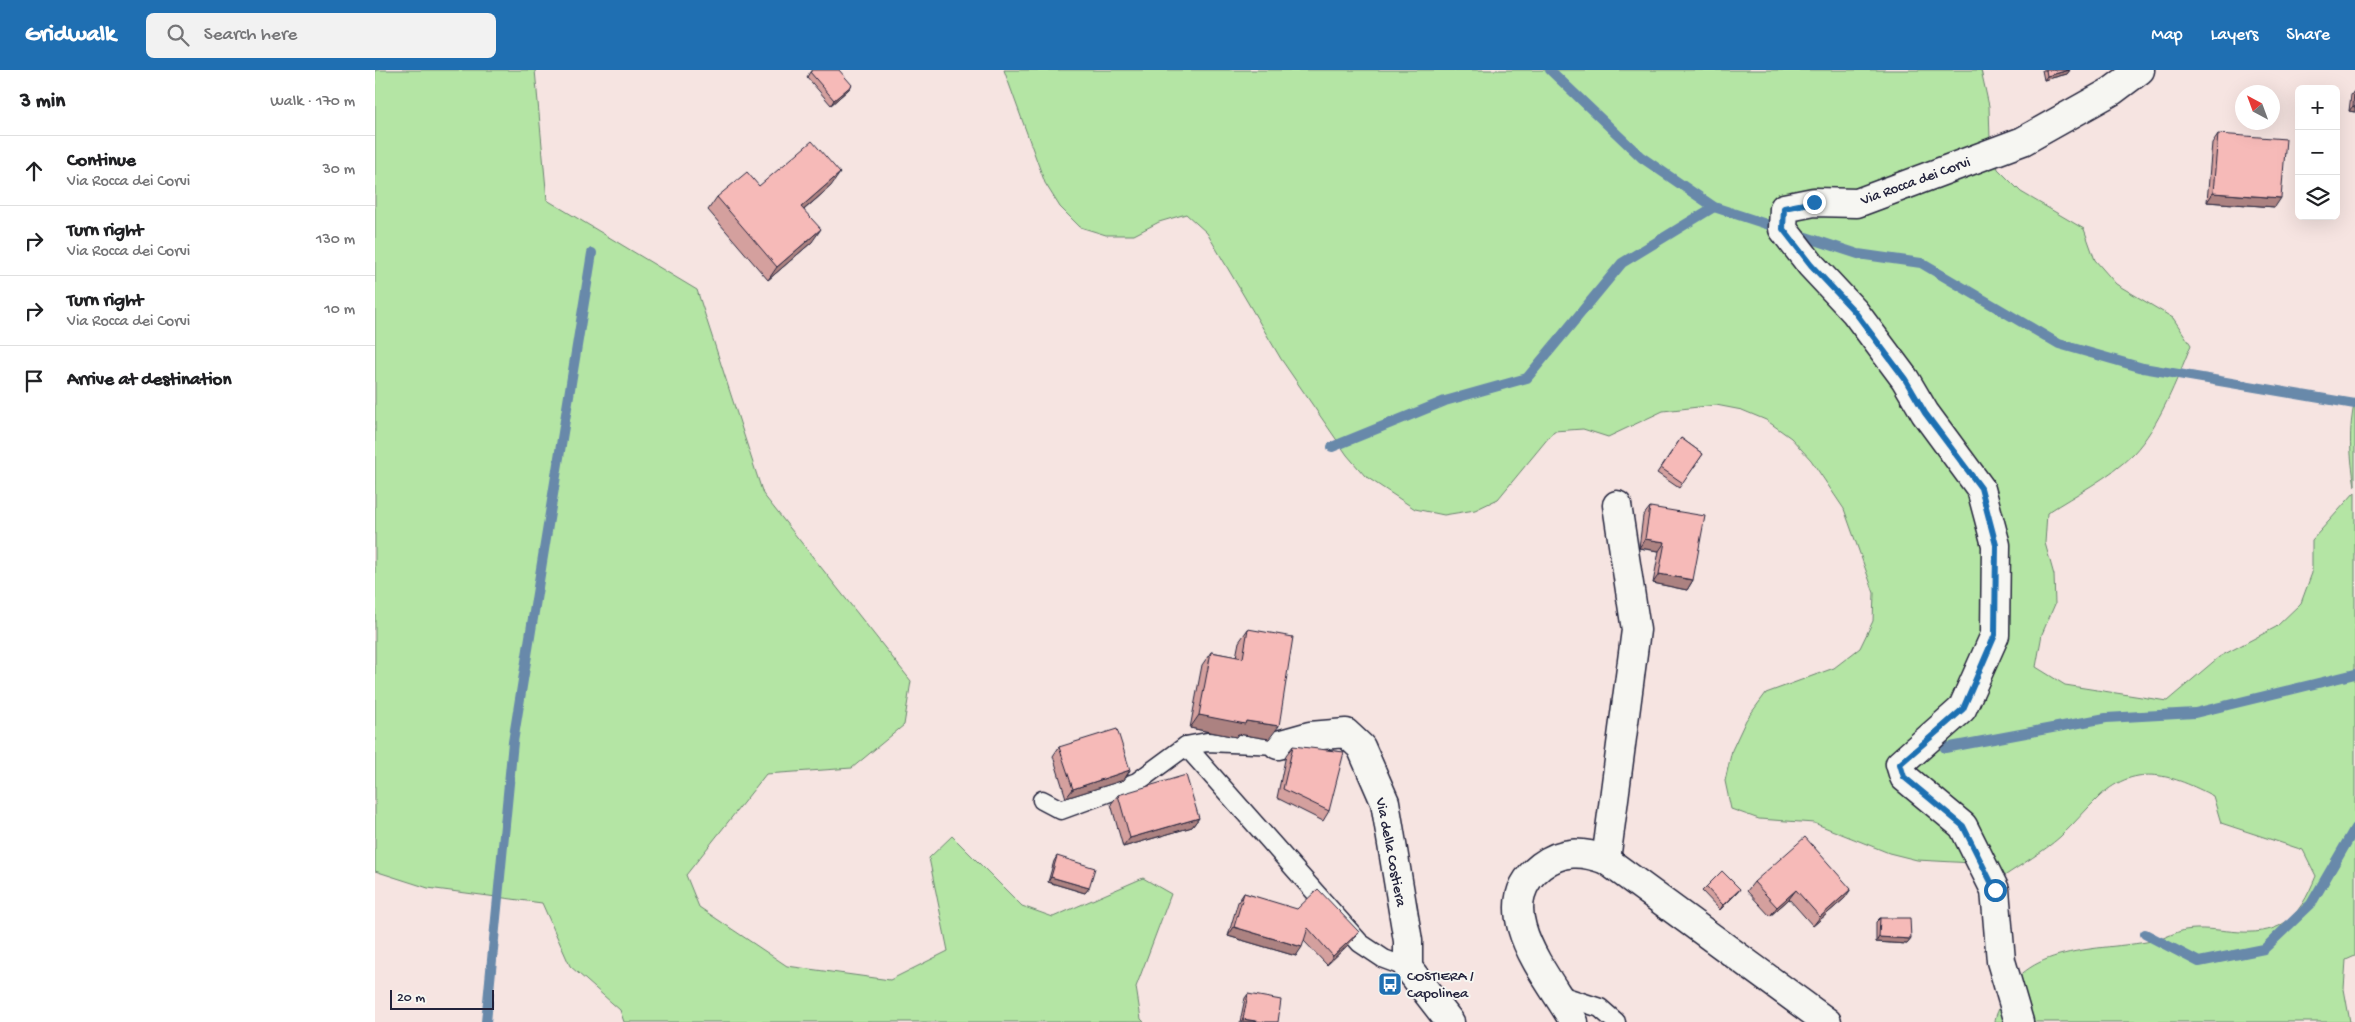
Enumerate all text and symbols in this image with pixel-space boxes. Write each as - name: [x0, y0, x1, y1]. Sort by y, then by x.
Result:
- search box: [146, 13, 496, 58]
- text: Gridwalk: [25, 21, 116, 50]
- icon: search: [164, 21, 192, 49]
- text: Search here: [204, 24, 297, 47]
- text: Map: [2151, 25, 2183, 46]
- text: Layers: [2211, 25, 2258, 46]
- text: Share: [2286, 25, 2330, 46]
- north arrow: [2235, 85, 2280, 130]
- map controls: [2295, 85, 2340, 220]
- button: +: [2295, 85, 2340, 130]
- text: 3 min: [20, 90, 65, 115]
- text: Walk · 170 m: [270, 93, 355, 112]
- button: −: [2295, 130, 2340, 175]
- text: Continue: [67, 150, 136, 173]
- street label: Via Rocca dei Corvi: [1857, 154, 1973, 210]
- icon: ahead: [20, 157, 48, 185]
- text: 30 m: [322, 161, 355, 180]
- text: Via Rocca dei Corvi: [67, 173, 190, 192]
- button: layers: [2295, 175, 2340, 220]
- route end: [1803, 191, 1826, 214]
- text: Turn right: [67, 220, 143, 243]
- icon: right: [20, 227, 48, 255]
- text: 130 m: [316, 231, 355, 250]
- text: Via Rocca dei Corvi: [67, 243, 190, 262]
- text: Turn right: [67, 290, 143, 313]
- icon: right: [20, 297, 48, 325]
- text: 10 m: [324, 301, 355, 320]
- text: Via Rocca dei Corvi: [67, 313, 190, 332]
- icon: arrive: [20, 367, 48, 395]
- text: Arrive at destination: [67, 369, 231, 392]
- street label: Via della Costiera: [1370, 795, 1410, 909]
- route start: [1984, 879, 2007, 902]
- place label: COSTIERA / Capolinea: [1407, 968, 1474, 1003]
- bus stop icon: COSTIERA / Capolinea: [1377, 971, 1403, 997]
- scale bar: [390, 987, 494, 1010]
- text: 20 m: [397, 990, 425, 1007]

